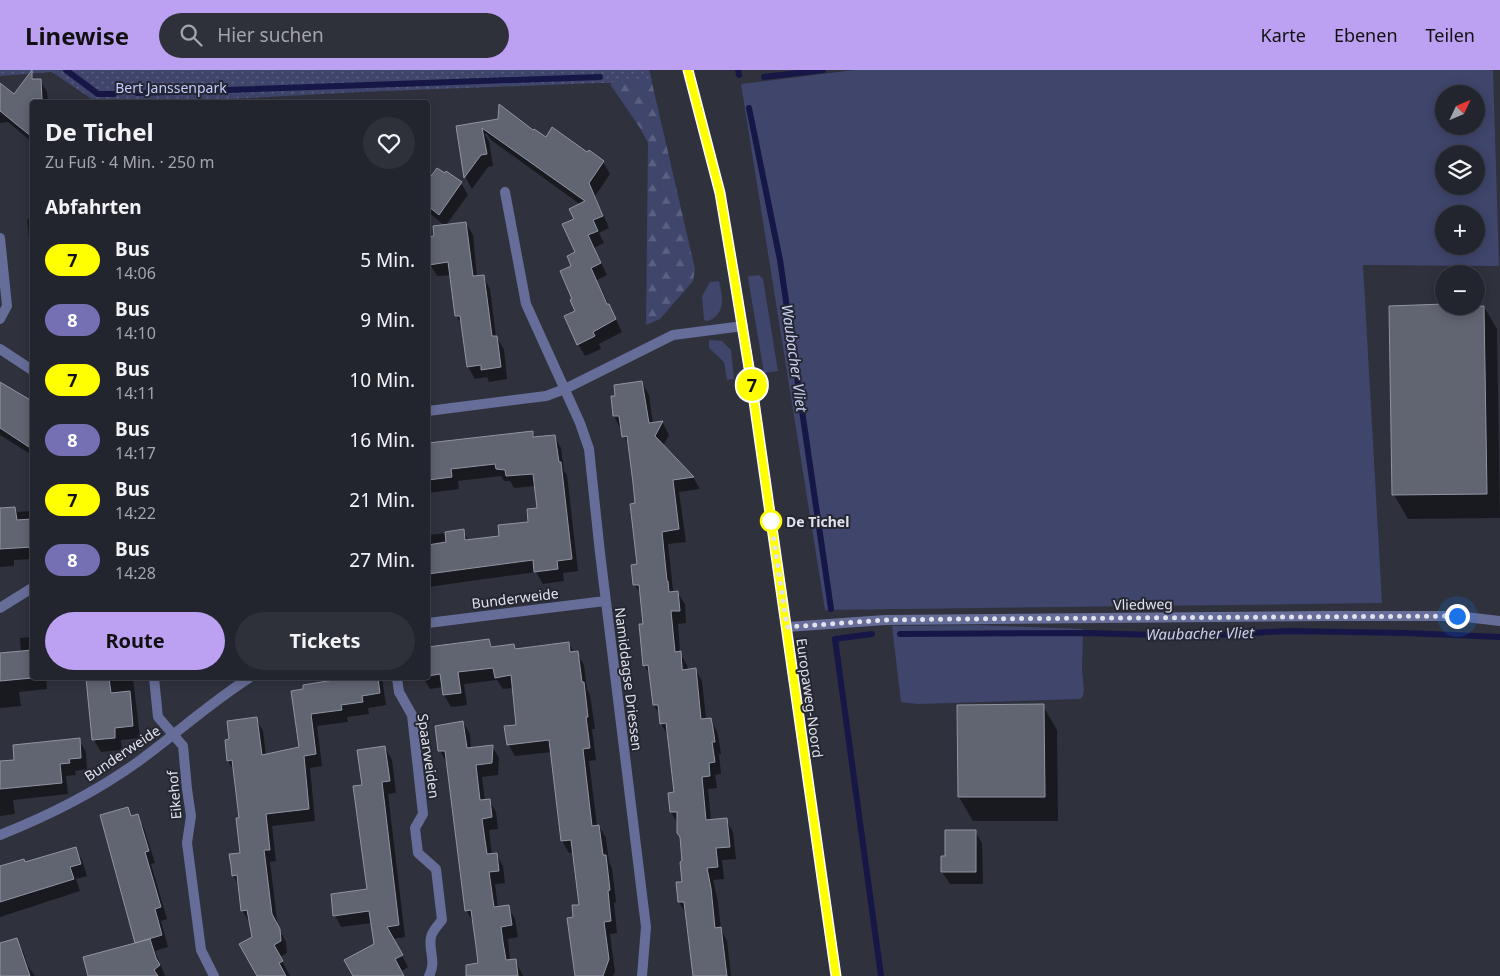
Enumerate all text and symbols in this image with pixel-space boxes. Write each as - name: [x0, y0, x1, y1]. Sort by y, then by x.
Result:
- search box: [159, 13, 509, 58]
- text: Linewise: [25, 19, 129, 52]
- icon: search: [177, 21, 205, 49]
- text: Hier suchen: [217, 22, 324, 48]
- text: Karte: [1261, 23, 1306, 47]
- text: Ebenen: [1334, 23, 1398, 47]
- text: Teilen: [1426, 23, 1475, 47]
- park label: Bert Janssenpark: [115, 78, 227, 97]
- north arrow: [1435, 85, 1485, 135]
- map controls: [1435, 85, 1485, 315]
- text: De Tichel: [45, 115, 154, 148]
- button: heart: [363, 117, 415, 169]
- button: layers: [1435, 145, 1485, 195]
- text: Zu Fuß · 4 Min. · 250 m: [45, 151, 214, 173]
- text: Abfahrten: [45, 194, 142, 220]
- button: +: [1435, 205, 1485, 255]
- text: Bus: [115, 236, 150, 262]
- text: 5 Min.: [360, 247, 415, 273]
- text: 7: [67, 248, 78, 272]
- text: 14:06: [115, 262, 156, 284]
- button: −: [1435, 265, 1485, 315]
- text: Bus: [115, 296, 150, 322]
- water label: Waubacher Vliet: [778, 303, 813, 414]
- text: 9 Min.: [360, 307, 415, 333]
- text: 8: [67, 308, 78, 332]
- text: 14:10: [115, 322, 156, 344]
- text: Bus: [115, 356, 150, 382]
- text: 10 Min.: [349, 367, 415, 393]
- text: 7: [67, 368, 78, 392]
- line badge: 7: [736, 369, 768, 401]
- text: 7: [747, 373, 757, 397]
- text: 14:11: [115, 382, 156, 404]
- text: Bus: [115, 416, 150, 442]
- text: 16 Min.: [349, 427, 415, 453]
- text: 8: [67, 428, 78, 452]
- text: 14:17: [115, 442, 156, 464]
- text: Bus: [115, 476, 150, 502]
- text: 21 Min.: [349, 487, 415, 513]
- text: 7: [67, 488, 78, 512]
- text: 14:22: [115, 502, 156, 524]
- marker: De Tichel: [760, 510, 782, 532]
- place label: De Tichel: [786, 512, 849, 531]
- text: Bus: [115, 536, 150, 562]
- text: 27 Min.: [349, 547, 415, 573]
- text: 8: [67, 548, 78, 572]
- text: 14:28: [115, 562, 156, 584]
- street label: Bunderweide: [470, 583, 560, 613]
- street label: Vliedweg: [1113, 594, 1173, 614]
- your location: [1445, 604, 1470, 629]
- street label: Namiddagse Driessen: [611, 606, 647, 752]
- button: Route: [45, 612, 225, 670]
- button: Tickets: [235, 612, 415, 670]
- water label: Waubacher Vliet: [1146, 622, 1255, 644]
- street label: Europaweg-Noord: [792, 637, 828, 759]
- street label: Spaarweiden: [414, 712, 444, 800]
- street label: Bunderweide: [80, 721, 164, 785]
- street label: Eikehof: [162, 769, 186, 820]

